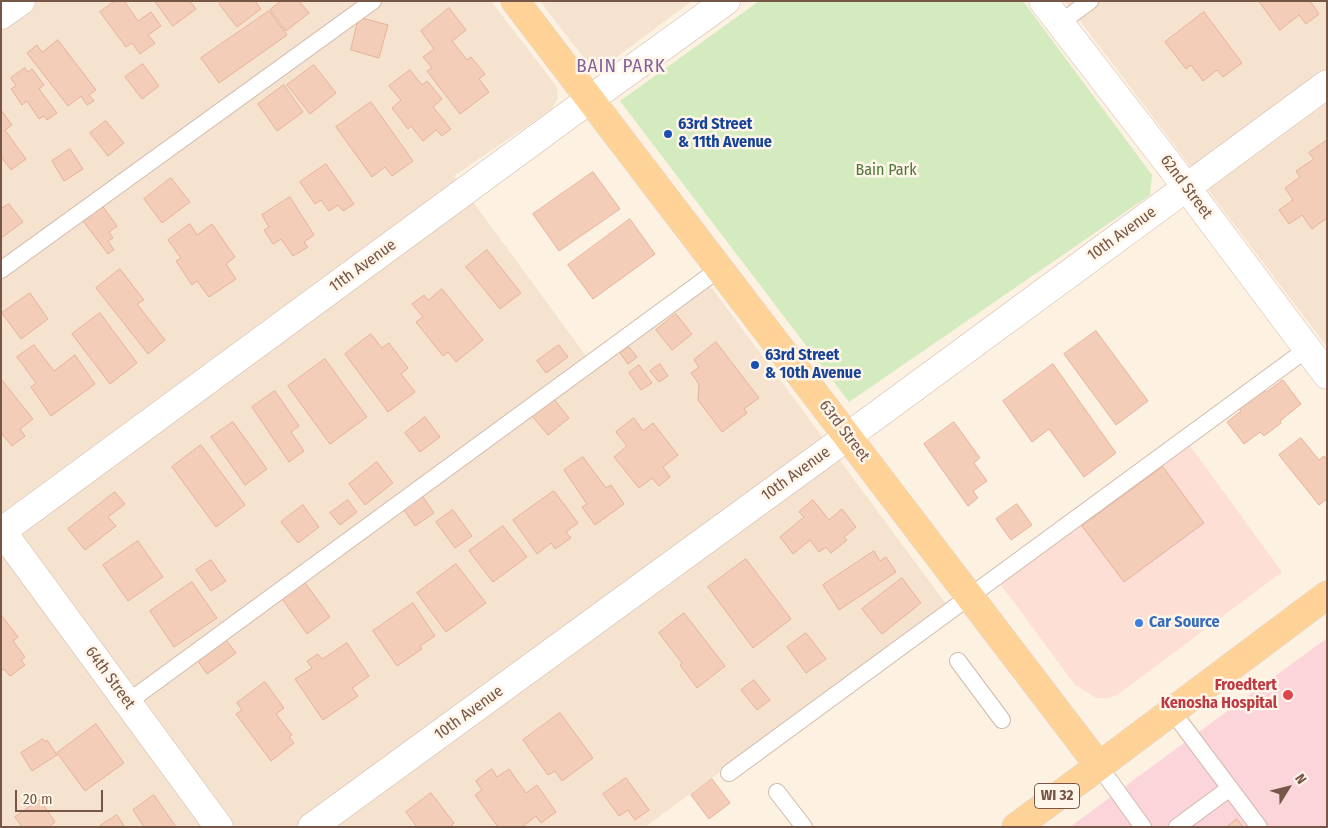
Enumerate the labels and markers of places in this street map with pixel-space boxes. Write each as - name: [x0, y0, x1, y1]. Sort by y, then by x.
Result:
- place label: 63rd Street & 11th Avenue: [678, 115, 772, 153]
- marker: 63rd Street & 11th Avenue: [662, 128, 674, 140]
- place label: 63rd Street & 10th Avenue: [765, 346, 861, 384]
- marker: 63rd Street & 10th Avenue: [749, 359, 761, 371]
- place label: Car Source: [1149, 613, 1220, 633]
- marker: Car Source: [1133, 617, 1145, 629]
- place label: Froedtert Kenosha Hospital: [1161, 676, 1277, 714]
- marker: Froedtert Kenosha Hospital: [1281, 688, 1295, 702]

